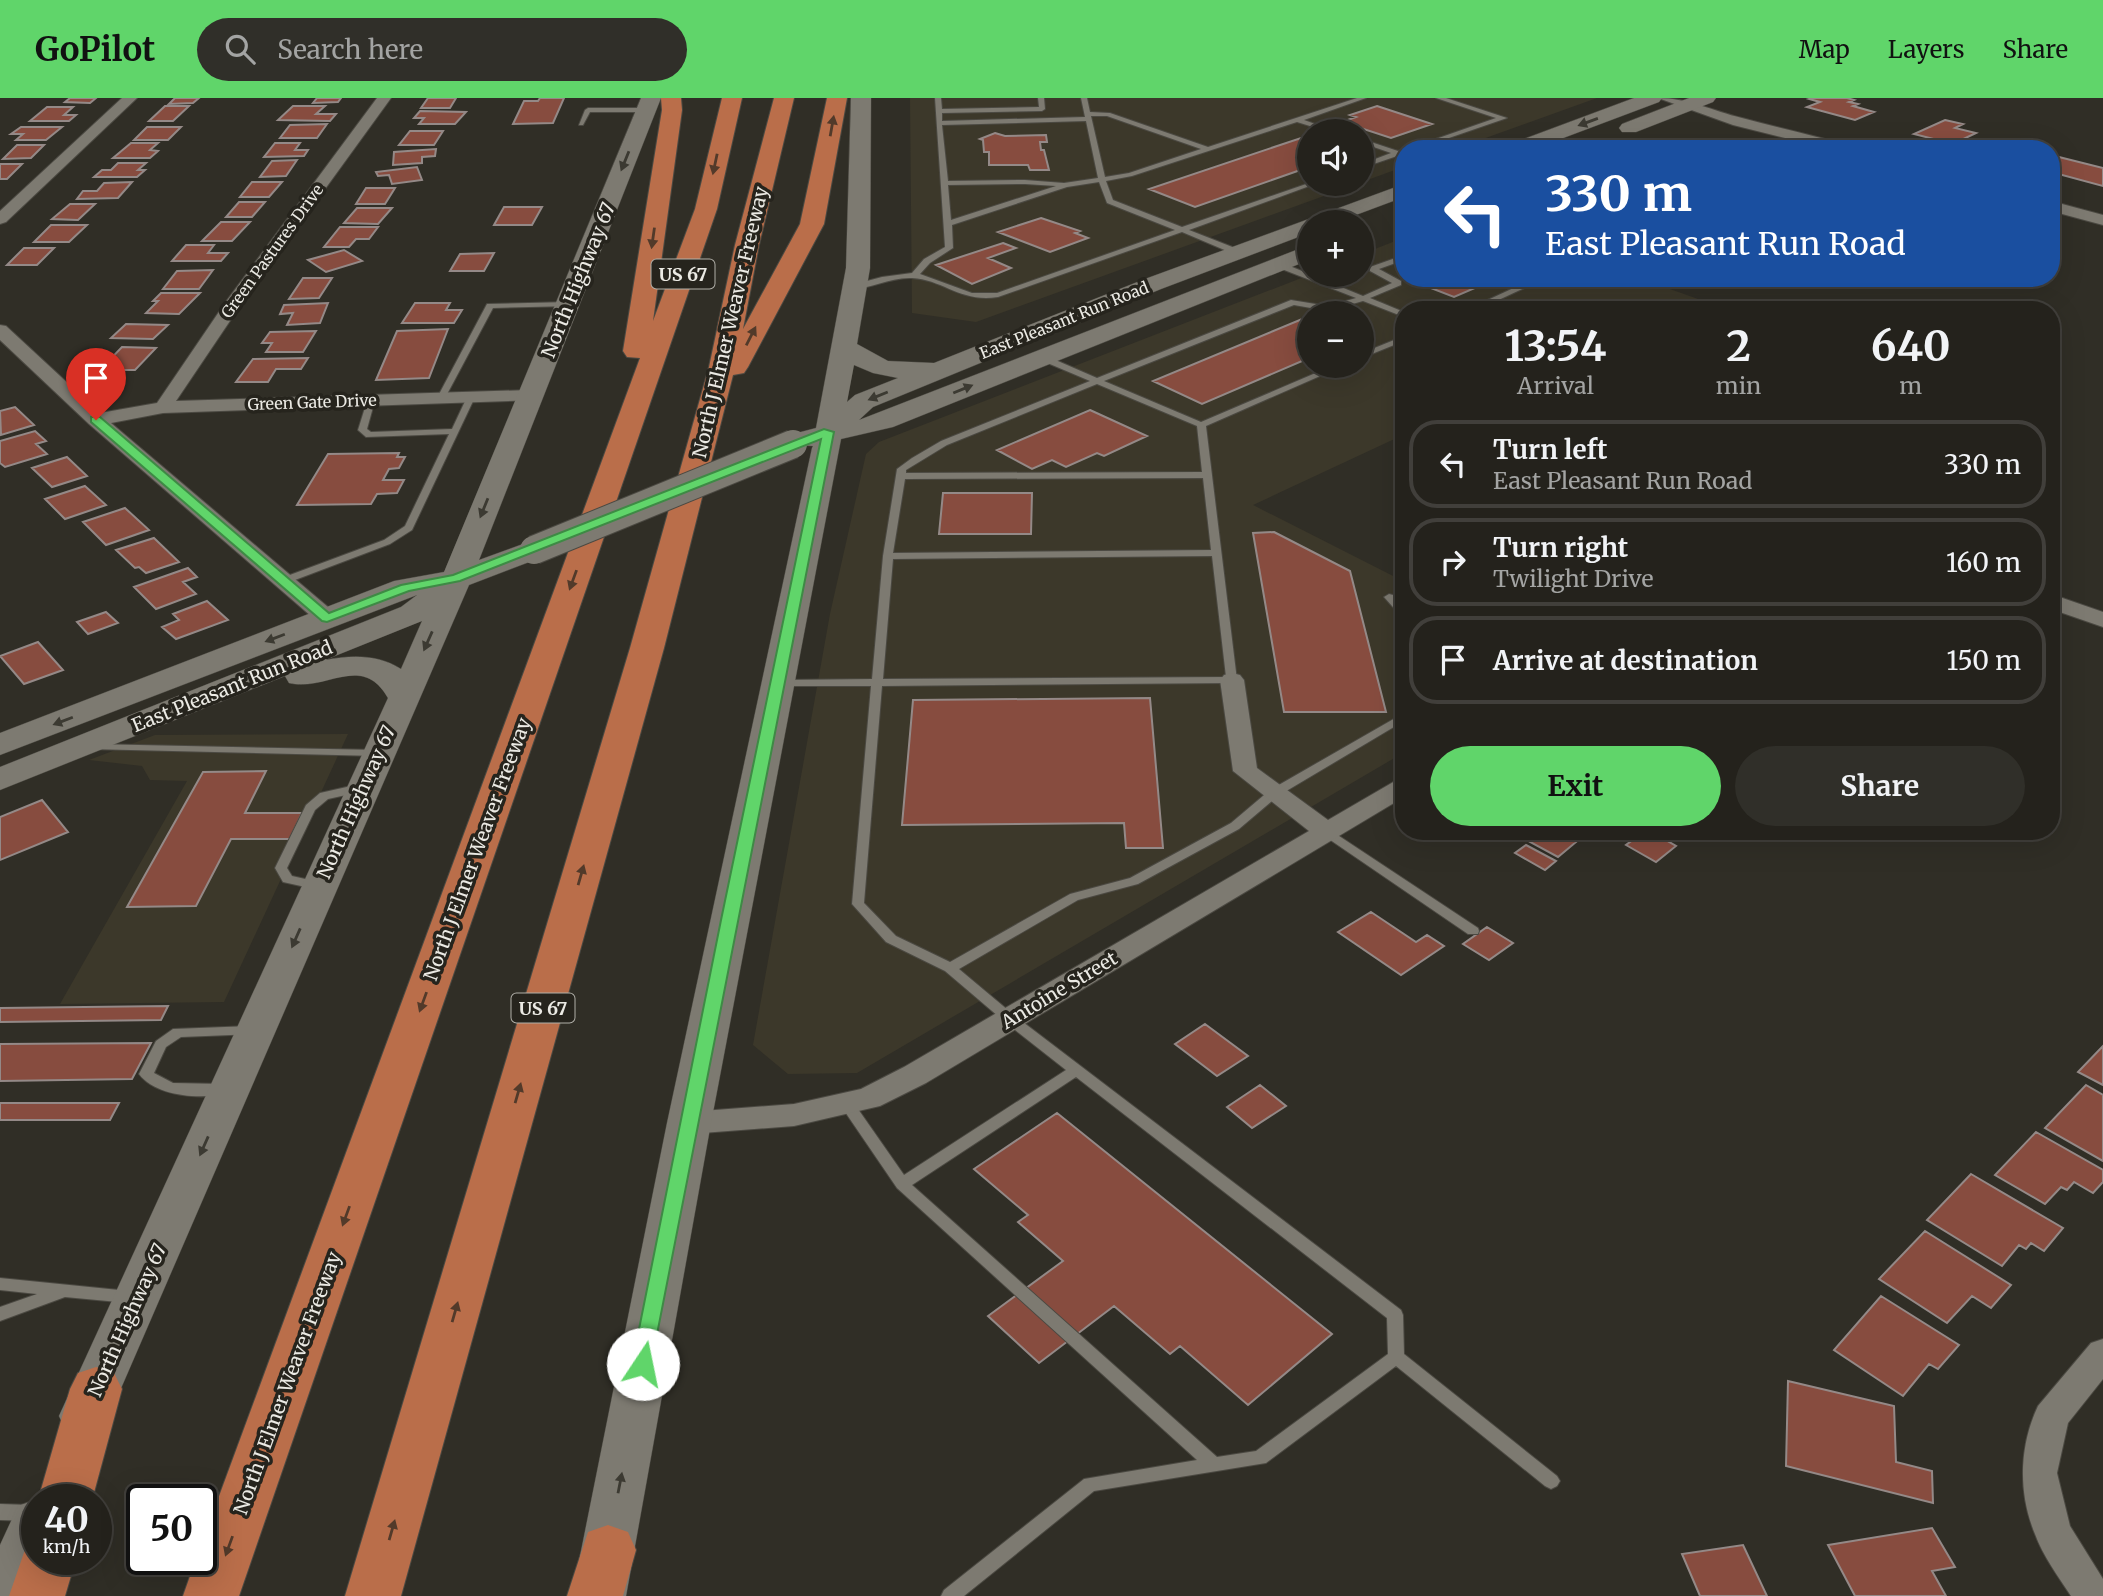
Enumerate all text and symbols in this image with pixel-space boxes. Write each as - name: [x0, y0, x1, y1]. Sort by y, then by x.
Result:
- search box: [197, 18, 687, 81]
- text: GoPilot: [35, 29, 155, 70]
- icon: search: [221, 30, 259, 68]
- text: Search here: [277, 33, 423, 66]
- text: Map: [1799, 34, 1850, 65]
- text: Layers: [1888, 34, 1964, 65]
- text: Share: [2002, 34, 2068, 65]
- one-way arrow: [827, 115, 838, 137]
- one-way arrow: [1577, 117, 1598, 128]
- map controls: [1297, 119, 1374, 378]
- button: sound: [1297, 119, 1374, 196]
- one-way arrow: [620, 151, 631, 172]
- one-way arrow: [710, 153, 721, 175]
- text: 330 m: [1545, 163, 1692, 224]
- icon: left: [1430, 168, 1521, 259]
- street label: Green Pastures Drive: [217, 180, 327, 322]
- street label: North J Elmer Weaver Freeway: [687, 184, 773, 460]
- street label: North Highway 67: [536, 199, 620, 361]
- button: +: [1297, 210, 1374, 287]
- text: East Pleasant Run Road: [1545, 224, 1906, 264]
- one-way arrow: [648, 227, 659, 249]
- road number: US 67: [652, 260, 714, 288]
- street label: East Pleasant Run Road: [977, 277, 1152, 363]
- button: −: [1297, 301, 1374, 378]
- text: 13:54: [1504, 320, 1606, 372]
- text: 2: [1726, 320, 1751, 372]
- text: 640: [1871, 320, 1951, 372]
- one-way arrow: [745, 326, 756, 346]
- pin: [66, 348, 126, 420]
- icon: arrive: [77, 359, 115, 397]
- text: Arrival: [1517, 371, 1594, 400]
- text: min: [1716, 371, 1761, 400]
- text: m: [1899, 371, 1922, 400]
- one-way arrow: [952, 383, 973, 394]
- street label: Green Gate Drive: [247, 390, 377, 414]
- one-way arrow: [867, 390, 888, 401]
- text: Turn left: [1493, 433, 1607, 466]
- icon: left: [1434, 445, 1472, 483]
- text: 330 m: [1944, 448, 2021, 481]
- text: East Pleasant Run Road: [1493, 466, 1752, 495]
- one-way arrow: [479, 498, 490, 519]
- text: Turn right: [1493, 531, 1628, 564]
- icon: right: [1434, 543, 1472, 581]
- text: 160 m: [1946, 546, 2021, 579]
- text: Twilight Drive: [1493, 564, 1653, 593]
- one-way arrow: [567, 569, 578, 590]
- one-way arrow: [422, 631, 434, 651]
- one-way arrow: [265, 633, 286, 644]
- street label: East Pleasant Run Road: [128, 635, 336, 737]
- icon: arrive: [1434, 641, 1472, 679]
- text: Arrive at destination: [1493, 644, 1758, 677]
- text: 150 m: [1947, 644, 2021, 677]
- street label: North J Elmer Weaver Freeway: [418, 714, 536, 984]
- one-way arrow: [53, 715, 74, 726]
- street label: North Highway 67: [311, 721, 401, 882]
- button: Exit: [1430, 746, 1721, 826]
- button: Share: [1735, 746, 2025, 826]
- one-way arrow: [577, 864, 587, 885]
- one-way arrow: [290, 928, 301, 949]
- street label: Antoine Street: [996, 946, 1122, 1035]
- one-way arrow: [417, 992, 428, 1013]
- road number: US 67: [512, 994, 574, 1023]
- one-way arrow: [513, 1082, 524, 1104]
- one-way arrow: [198, 1136, 209, 1157]
- one-way arrow: [340, 1206, 351, 1227]
- street label: North Highway 67: [82, 1239, 172, 1400]
- street label: North J Elmer Weaver Freeway: [228, 1248, 346, 1518]
- one-way arrow: [450, 1301, 460, 1322]
- position arrow: [606, 1327, 680, 1401]
- one-way arrow: [615, 1472, 626, 1494]
- speed limit sign: 50: [126, 1484, 217, 1575]
- text: 40: [44, 1498, 89, 1542]
- one-way arrow: [387, 1520, 397, 1541]
- text: km/h: [43, 1535, 90, 1558]
- one-way arrow: [223, 1536, 234, 1557]

